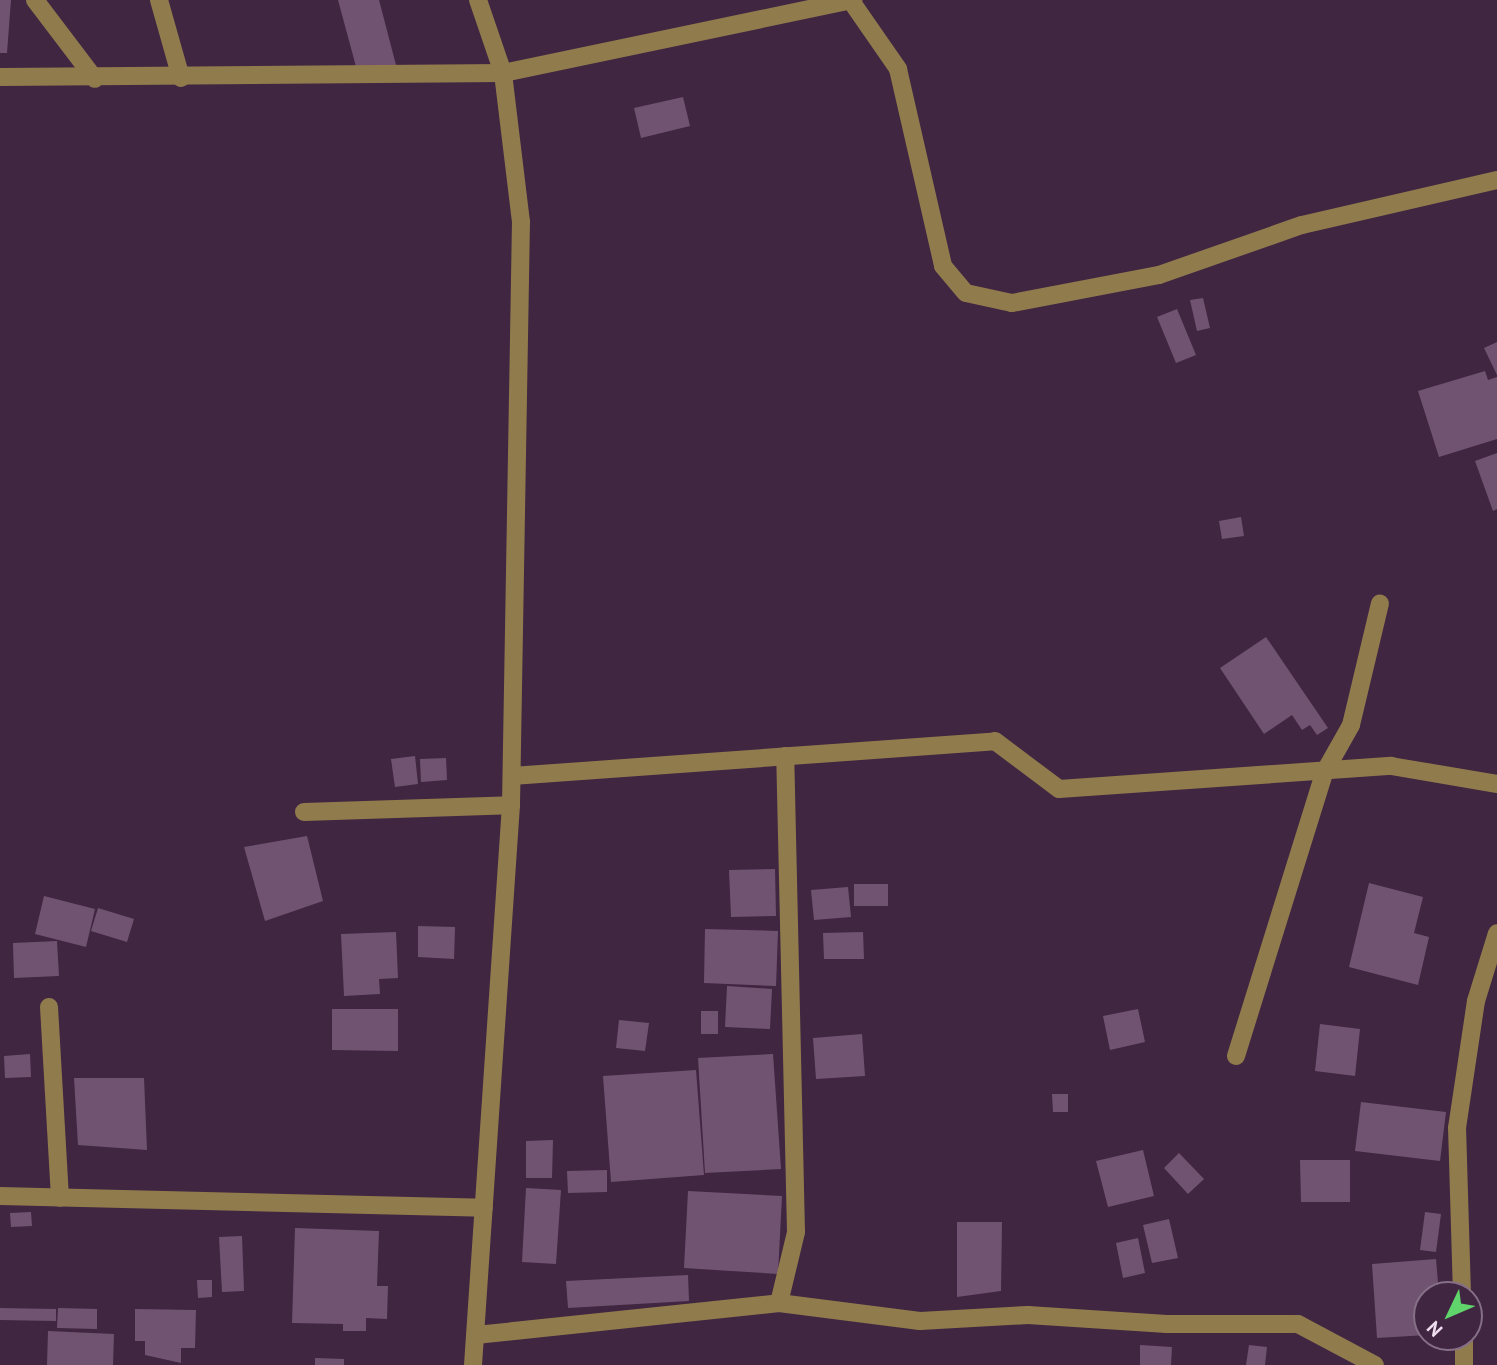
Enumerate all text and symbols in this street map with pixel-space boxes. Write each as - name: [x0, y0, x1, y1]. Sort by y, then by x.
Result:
- north arrow: [1413, 1281, 1483, 1351]
- text: N: [1421, 1316, 1447, 1342]

